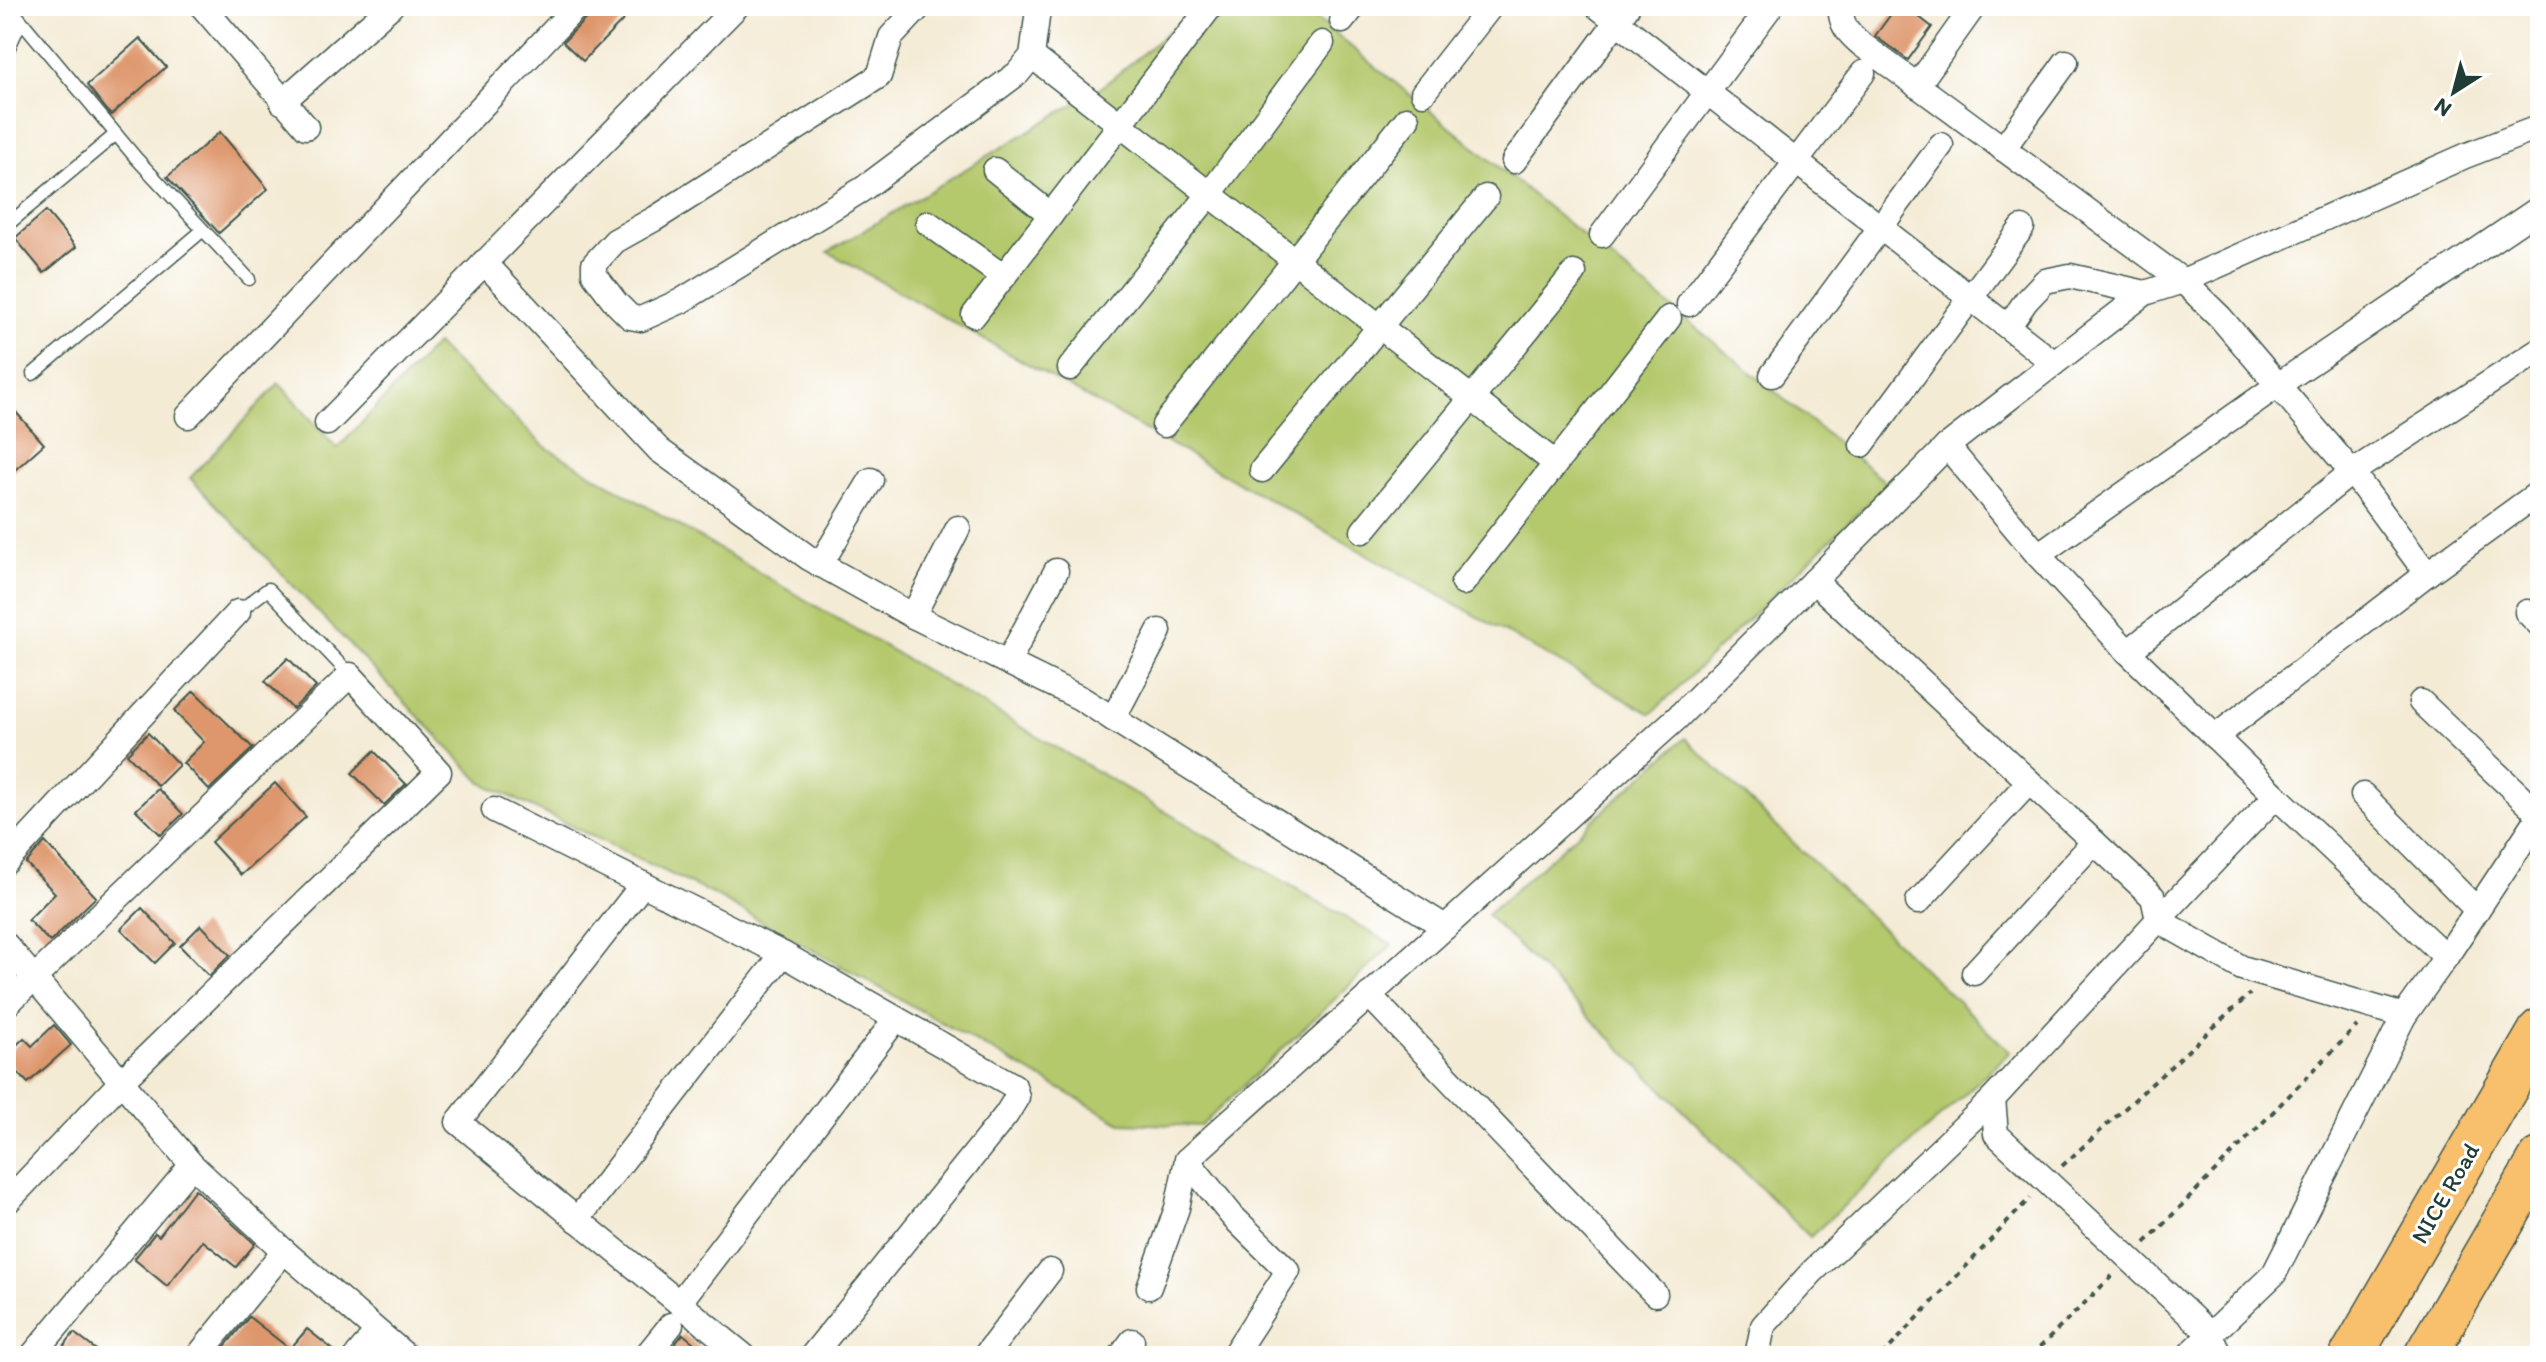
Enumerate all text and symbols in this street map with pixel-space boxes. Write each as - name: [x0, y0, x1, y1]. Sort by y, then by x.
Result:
- north arrow: [2414, 52, 2494, 132]
- text: N: [2429, 92, 2456, 123]
- street label: NICE Road: [2405, 1137, 2485, 1249]

